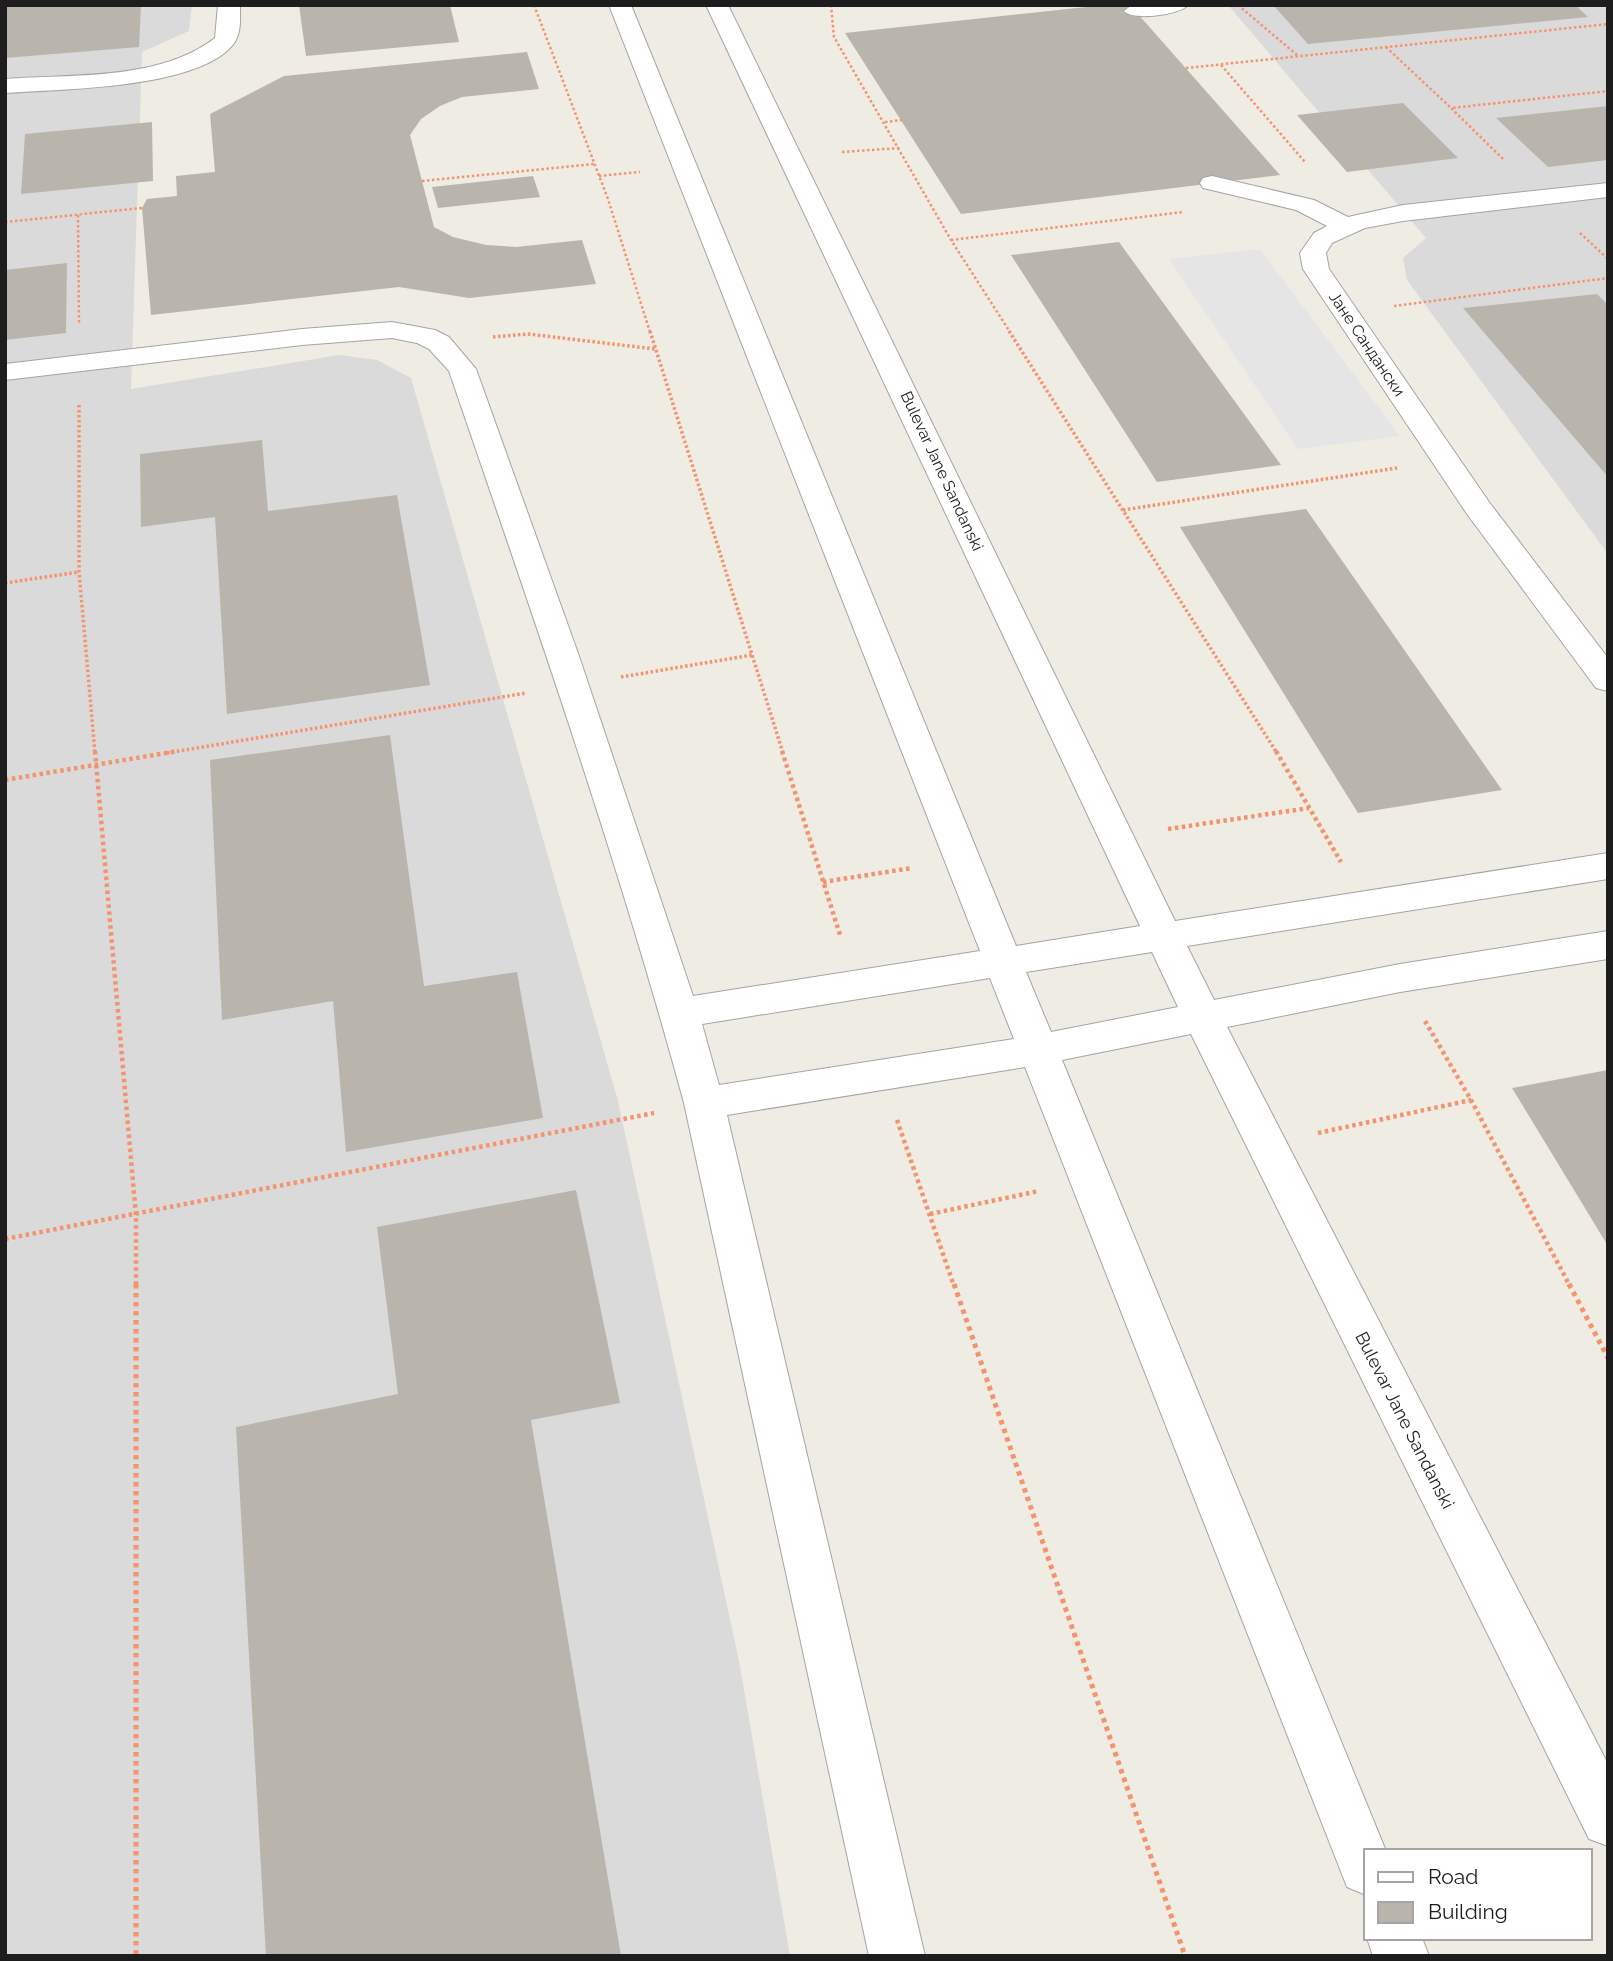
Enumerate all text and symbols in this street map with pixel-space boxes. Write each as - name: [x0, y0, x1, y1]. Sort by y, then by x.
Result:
- street label: Јане Сандански: [1325, 288, 1409, 400]
- street label: Bulevar Jane Sandanski: [897, 388, 987, 554]
- street label: Bulevar Jane Sandanski: [1351, 1328, 1459, 1512]
- legend: [1364, 1849, 1592, 1940]
- text: Road: [1428, 1864, 1478, 1889]
- text: Building: [1428, 1899, 1508, 1924]

